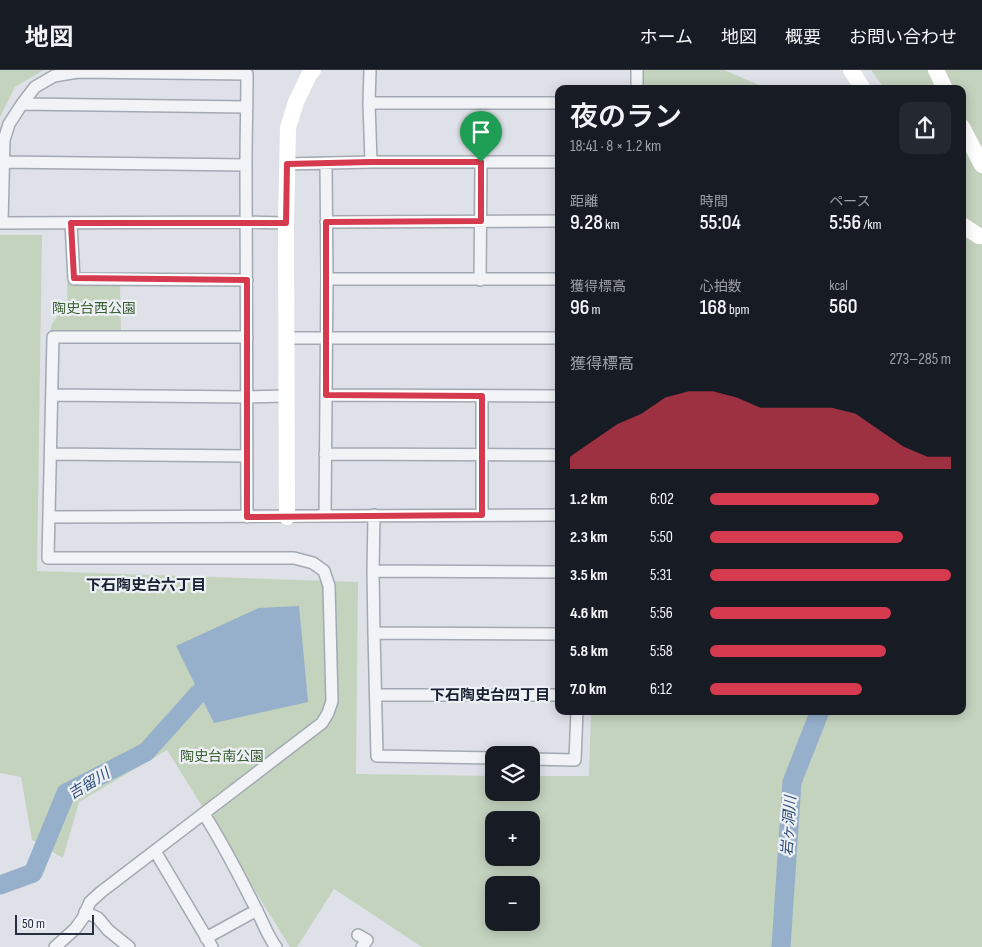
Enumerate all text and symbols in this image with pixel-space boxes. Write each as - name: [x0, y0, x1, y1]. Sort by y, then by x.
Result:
- text: 地図: [25, 23, 73, 52]
- text: ホーム: [640, 27, 693, 48]
- text: 地図: [721, 27, 757, 48]
- text: 概要: [785, 27, 821, 48]
- text: お問い合わせ: [849, 27, 957, 48]
- text: 夜のラン: [570, 101, 682, 134]
- button: share: [899, 102, 951, 154]
- pin: [460, 111, 502, 162]
- icon: arrive: [467, 118, 495, 146]
- text: 18:41 · 8 × 1.2 km: [570, 137, 661, 156]
- text: 距離: [570, 193, 598, 210]
- text: 時間: [700, 193, 728, 210]
- text: ペース: [829, 193, 871, 210]
- text: 9.28: [570, 210, 603, 235]
- text: 55:04: [700, 210, 741, 235]
- text: 5:56: [829, 210, 861, 235]
- text: km: [603, 216, 619, 233]
- text: /km: [861, 216, 882, 233]
- text: kcal: [829, 277, 848, 294]
- text: 獲得標高: [570, 278, 626, 295]
- text: 心拍数: [700, 278, 742, 295]
- text: 560: [829, 294, 858, 319]
- text: 96: [570, 295, 589, 320]
- text: 168: [700, 295, 727, 320]
- park label: 陶史台西公園: [52, 300, 136, 317]
- text: m: [589, 301, 601, 318]
- text: bpm: [727, 301, 750, 318]
- text: 273–285 m: [890, 350, 951, 369]
- text: 獲得標高: [570, 355, 634, 374]
- text: 1.2 km: [570, 490, 608, 509]
- text: 6:02: [650, 490, 674, 509]
- text: 2.3 km: [570, 528, 608, 547]
- text: 5:50: [650, 528, 673, 547]
- text: 3.5 km: [570, 566, 608, 585]
- text: 5:31: [650, 566, 672, 585]
- district label: 下石陶史台六丁目: [86, 576, 206, 595]
- text: 4.6 km: [570, 604, 608, 623]
- text: 5:56: [650, 604, 673, 623]
- text: 5.8 km: [570, 642, 608, 661]
- text: 5:58: [650, 642, 673, 661]
- text: 7.0 km: [570, 680, 606, 699]
- text: 6:12: [650, 680, 672, 699]
- district label: 下石陶史台四丁目: [430, 686, 550, 705]
- map controls: [485, 746, 540, 931]
- button: layers: [485, 746, 540, 801]
- park label: 陶史台南公園: [180, 748, 264, 765]
- water label: 吉留川: [65, 763, 115, 804]
- water label: 岩ヶ洞川: [777, 793, 801, 857]
- button: +: [485, 811, 540, 866]
- button: −: [485, 876, 540, 931]
- scale bar: [15, 912, 94, 935]
- text: 50 m: [22, 915, 45, 932]

